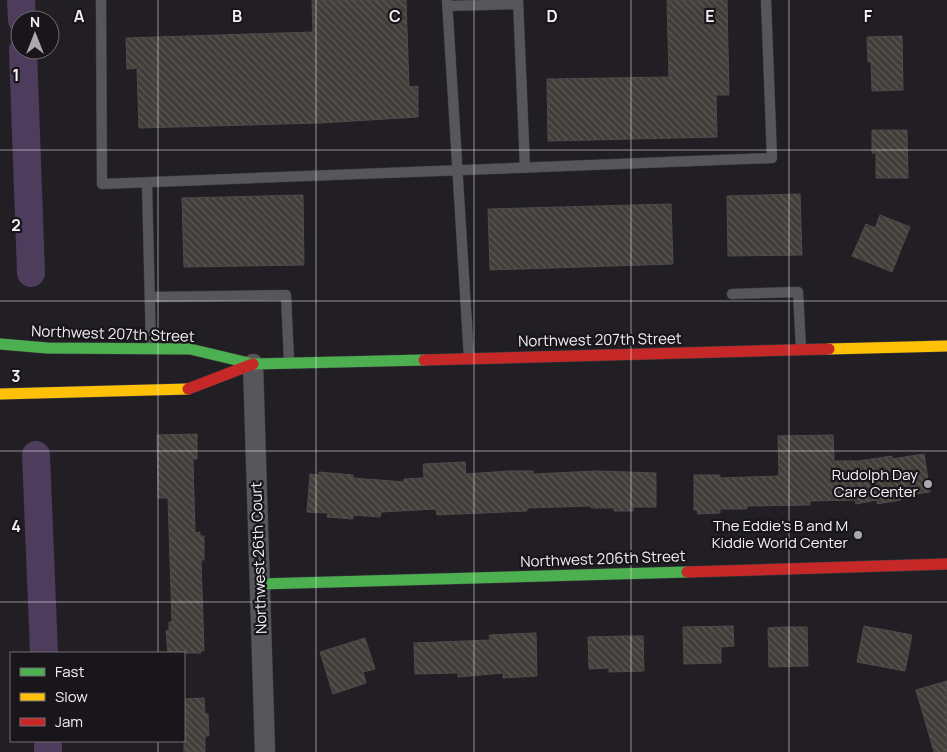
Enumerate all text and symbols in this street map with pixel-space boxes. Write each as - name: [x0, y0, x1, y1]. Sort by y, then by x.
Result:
- text: A: [74, 5, 85, 27]
- text: B: [232, 5, 242, 27]
- text: C: [389, 5, 401, 27]
- text: D: [546, 5, 558, 27]
- text: E: [705, 5, 715, 27]
- text: F: [864, 5, 873, 27]
- north arrow: [10, 10, 60, 60]
- text: N: [30, 12, 40, 31]
- text: 1: [12, 64, 20, 86]
- text: 2: [11, 214, 21, 236]
- street label: Northwest 207th Street: [31, 320, 195, 347]
- street label: Northwest 207th Street: [518, 328, 682, 351]
- text: 3: [11, 365, 21, 387]
- place label: Rudolph Day Care Center: [832, 464, 919, 502]
- marker: Rudolph Day Care Center: [922, 478, 934, 490]
- street label: Northwest 26th Court: [245, 482, 272, 634]
- text: 4: [11, 515, 21, 537]
- place label: The Eddie's B and M Kiddie World Center: [712, 515, 849, 553]
- marker: The Eddie's B and M Kiddie World Center: [852, 529, 864, 541]
- street label: Northwest 206th Street: [520, 545, 686, 572]
- legend: [10, 652, 185, 742]
- text: Fast: [55, 661, 84, 682]
- text: Slow: [55, 686, 88, 707]
- text: Jam: [55, 711, 83, 732]

